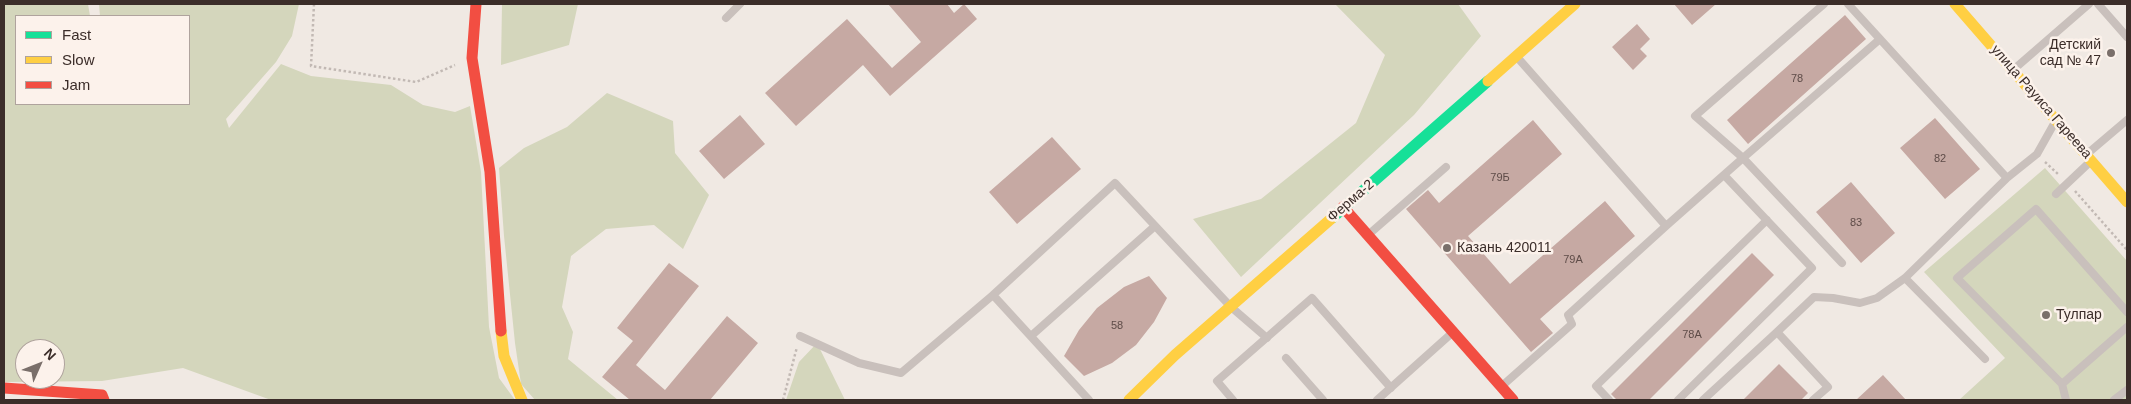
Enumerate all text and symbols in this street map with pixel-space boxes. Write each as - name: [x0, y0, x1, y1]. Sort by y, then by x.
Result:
- legend: [15, 15, 190, 105]
- text: Fast: [62, 26, 91, 43]
- place label: Детский сад № 47: [2040, 37, 2101, 70]
- street label: улица Рауиса Гареева: [1987, 42, 2095, 162]
- marker: Детский сад № 47: [2105, 47, 2117, 59]
- text: Slow: [62, 51, 95, 68]
- house number: 78: [1791, 72, 1803, 86]
- text: Jam: [62, 76, 90, 93]
- house number: 82: [1934, 152, 1946, 166]
- house number: 79Б: [1490, 171, 1510, 185]
- street label: Ферма-2: [1324, 176, 1378, 226]
- house number: 83: [1850, 216, 1862, 230]
- place label: Казань 420011: [1457, 240, 1552, 256]
- marker: Казань 420011: [1441, 242, 1453, 254]
- house number: 79А: [1563, 253, 1583, 267]
- place label: Тулпар: [2056, 307, 2102, 323]
- marker: Тулпар: [2040, 309, 2052, 321]
- house number: 58: [1111, 319, 1123, 333]
- house number: 78А: [1682, 328, 1702, 342]
- north arrow: [15, 339, 65, 389]
- text: N: [41, 345, 59, 363]

